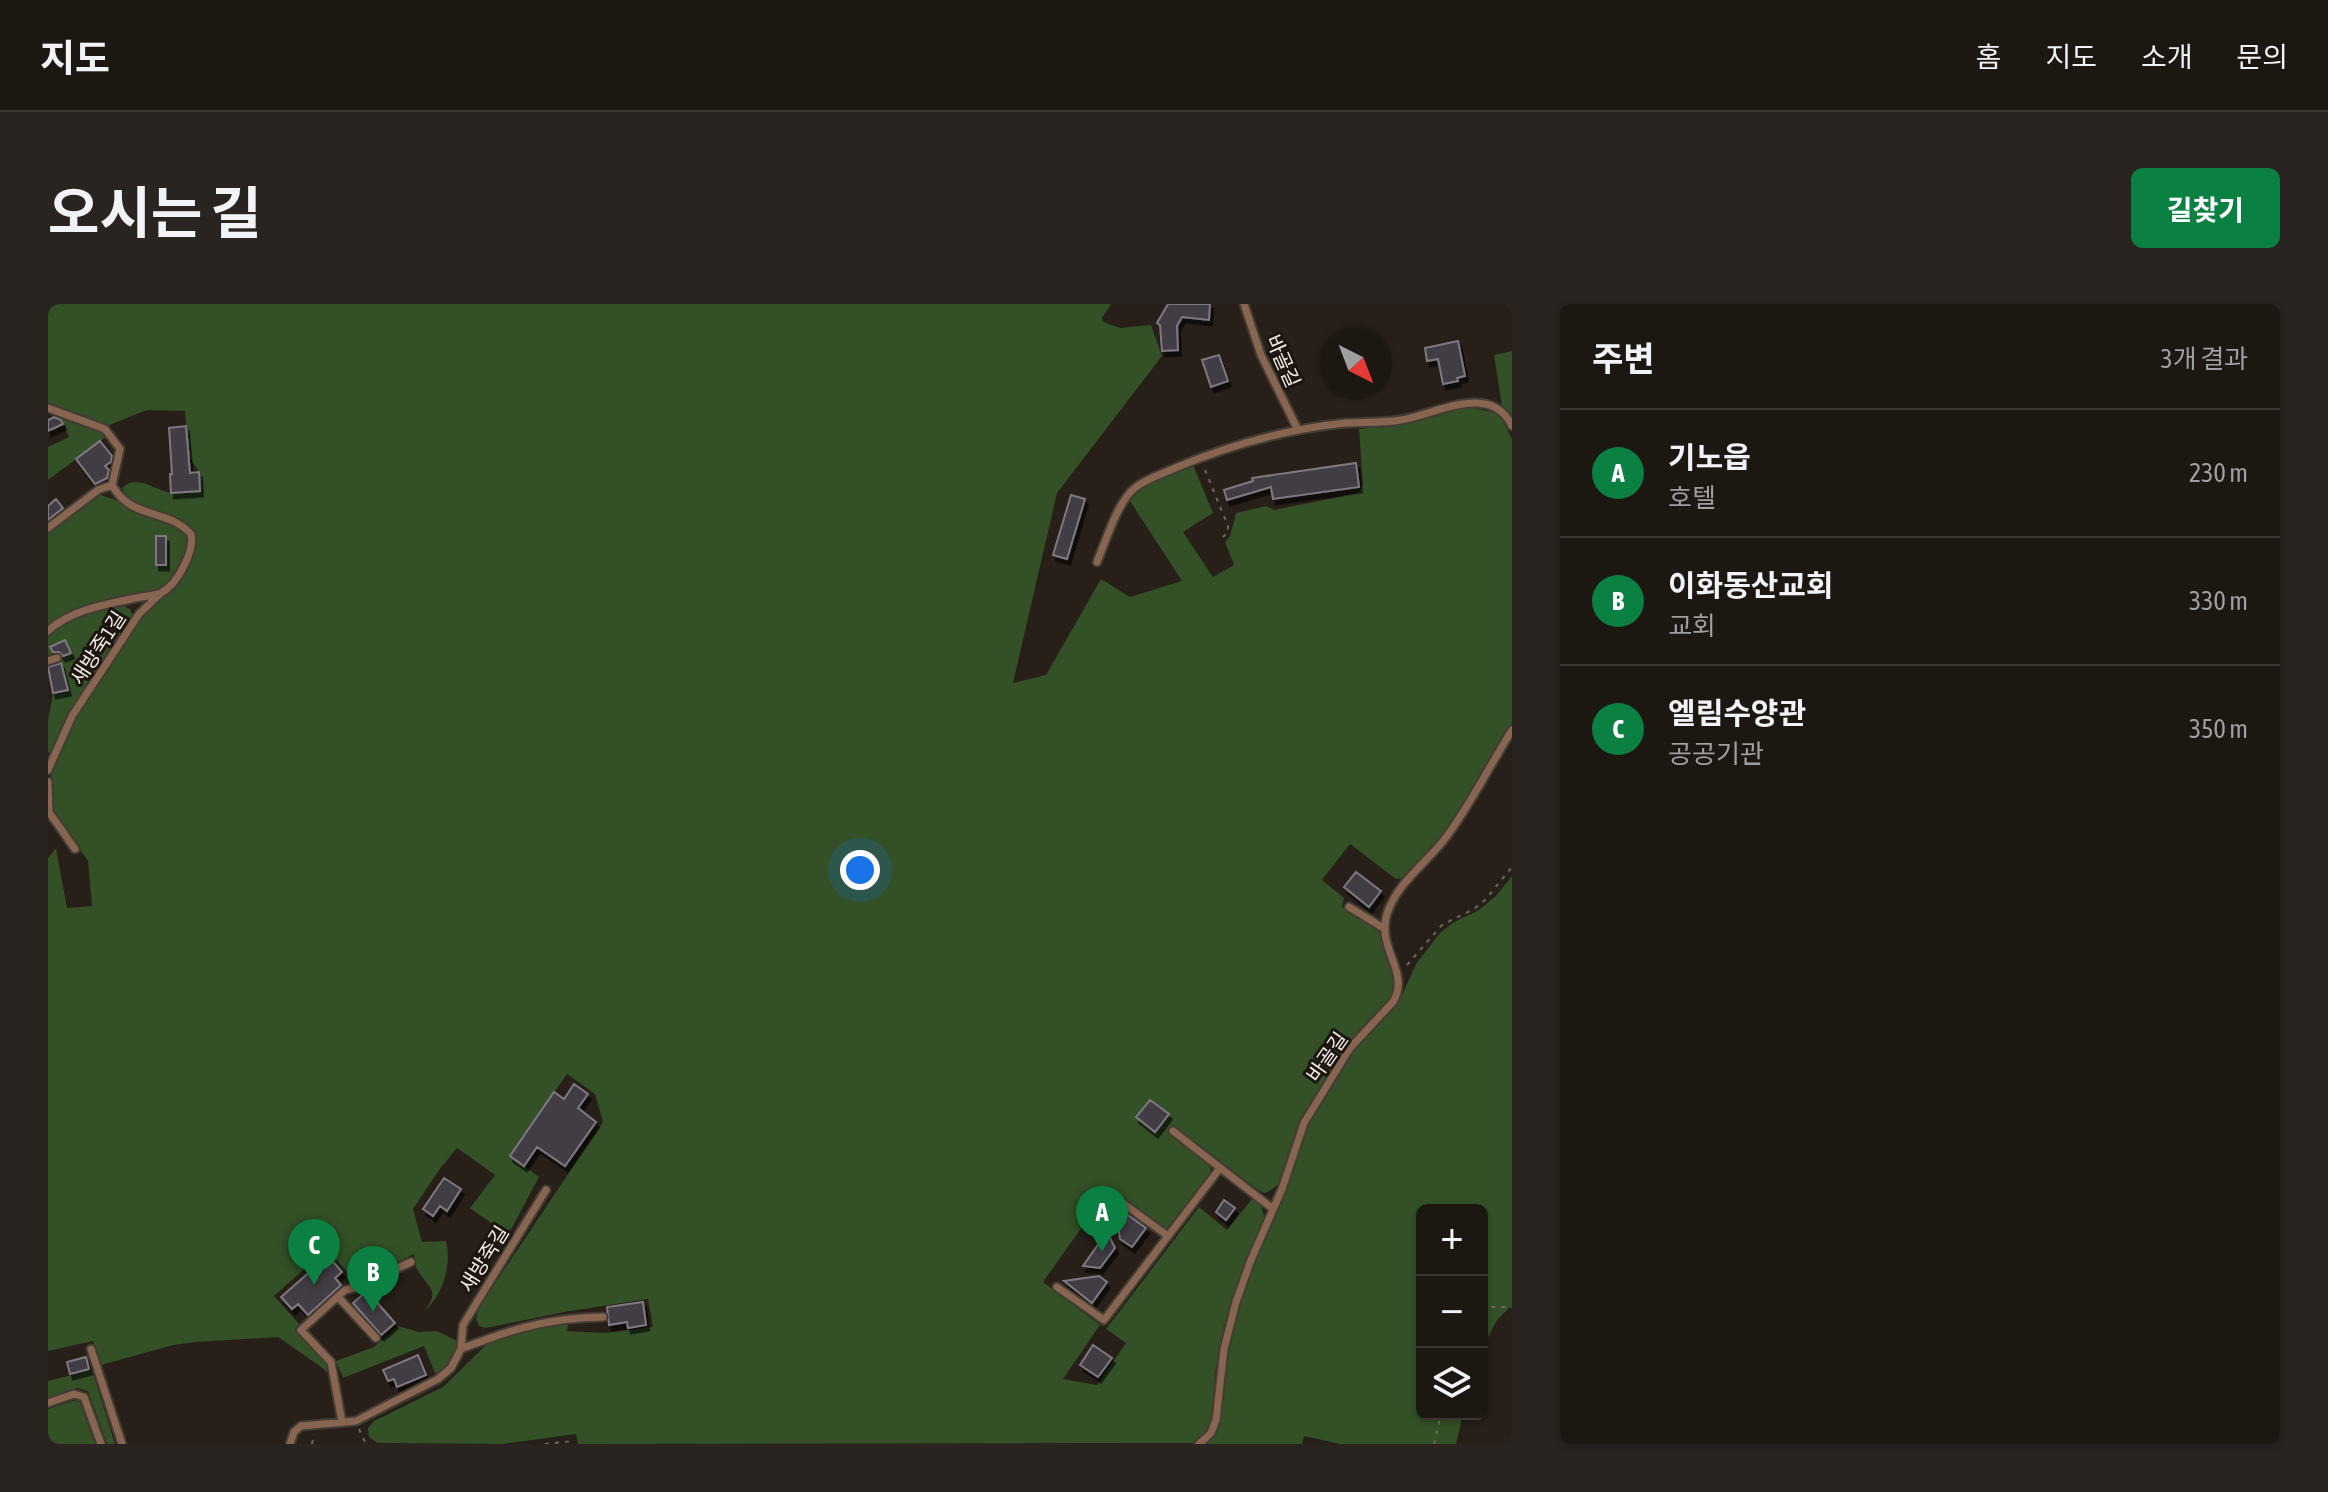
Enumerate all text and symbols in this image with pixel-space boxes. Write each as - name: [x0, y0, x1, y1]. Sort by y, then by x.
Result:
- text: 지도: [40, 37, 110, 80]
- text: 홈: [1976, 41, 2001, 73]
- text: 지도: [2045, 41, 2097, 73]
- text: 소개: [2141, 41, 2192, 73]
- text: 문의: [2236, 41, 2288, 73]
- button: 길찾기: [2131, 168, 2280, 248]
- text: 오시는 길: [48, 181, 262, 245]
- north arrow: [1320, 328, 1392, 400]
- street label: 바골길: [1262, 331, 1305, 391]
- text: 주변: [1592, 339, 1655, 378]
- text: 3개 결과: [2160, 344, 2248, 374]
- text: 기노읍: [1668, 440, 1751, 474]
- text: A: [1612, 458, 1624, 488]
- text: 230 m: [2189, 458, 2248, 488]
- text: 호텔: [1668, 483, 1716, 513]
- text: 이화동산교회: [1668, 568, 1834, 602]
- text: B: [1612, 586, 1624, 616]
- text: 330 m: [2189, 586, 2248, 616]
- street label: 새방죽1길: [65, 607, 130, 689]
- text: 교회: [1668, 611, 1716, 641]
- text: 엘림수양관: [1668, 696, 1806, 730]
- text: C: [1612, 714, 1624, 744]
- text: 350 m: [2189, 714, 2248, 744]
- text: 공공기관: [1668, 739, 1764, 769]
- your location: [840, 850, 880, 890]
- street label: 바골길: [1301, 1028, 1352, 1086]
- pin: A: [1076, 1186, 1128, 1252]
- map controls: [1416, 1204, 1488, 1420]
- button: +: [1416, 1204, 1488, 1276]
- pin: C: [288, 1219, 340, 1285]
- street label: 새방죽길: [454, 1221, 513, 1296]
- pin: B: [347, 1246, 399, 1312]
- button: −: [1416, 1276, 1488, 1348]
- button: layers: [1416, 1348, 1488, 1420]

